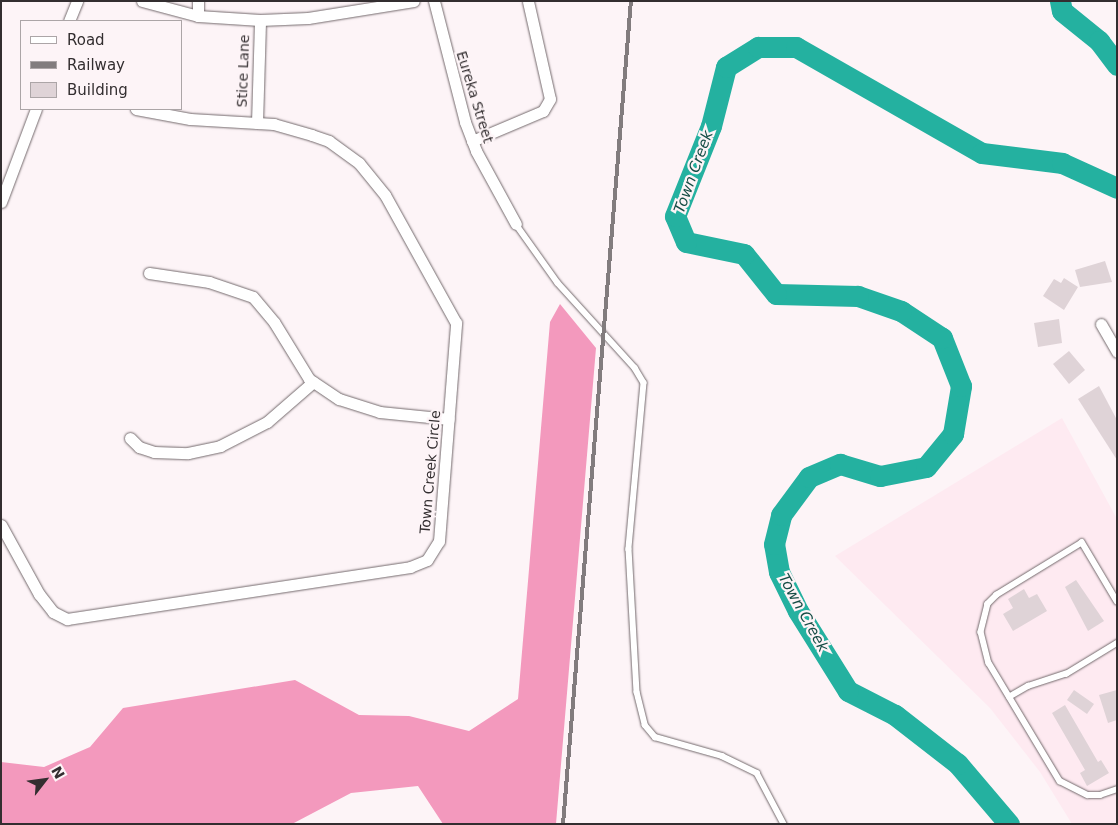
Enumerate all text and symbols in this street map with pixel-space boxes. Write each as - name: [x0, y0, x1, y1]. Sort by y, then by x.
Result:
- legend: [20, 20, 182, 110]
- text: Road: [67, 31, 105, 49]
- street label: Stice Lane: [233, 34, 253, 108]
- street label: Eureka Street: [453, 49, 497, 145]
- text: Railway: [67, 56, 125, 74]
- text: Building: [67, 81, 128, 99]
- water label: Town Creek: [671, 128, 717, 216]
- street label: Town Creek Circle: [416, 410, 444, 534]
- water label: Town Creek: [774, 571, 832, 655]
- north arrow: [20, 755, 70, 805]
- text: N: [48, 763, 68, 782]

